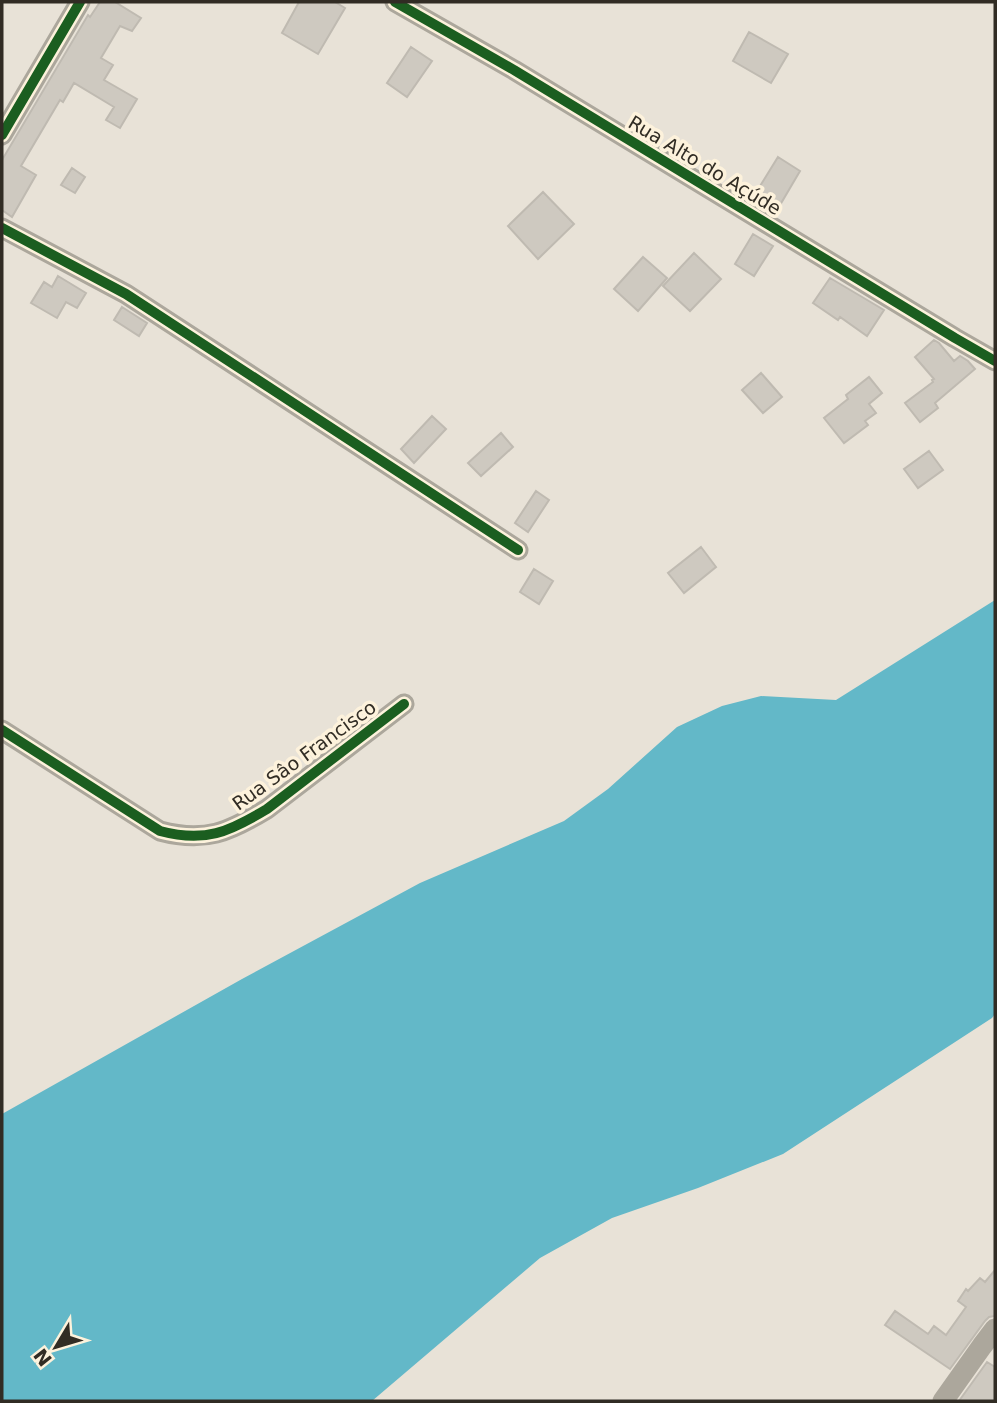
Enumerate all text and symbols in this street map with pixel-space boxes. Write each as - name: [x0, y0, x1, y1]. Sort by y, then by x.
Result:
- street label: Rua Alto do Açúde: [625, 111, 785, 219]
- street label: Rua Sâo Francisco: [228, 695, 380, 815]
- north arrow: [21, 1312, 91, 1382]
- text: N: [29, 1344, 56, 1371]

